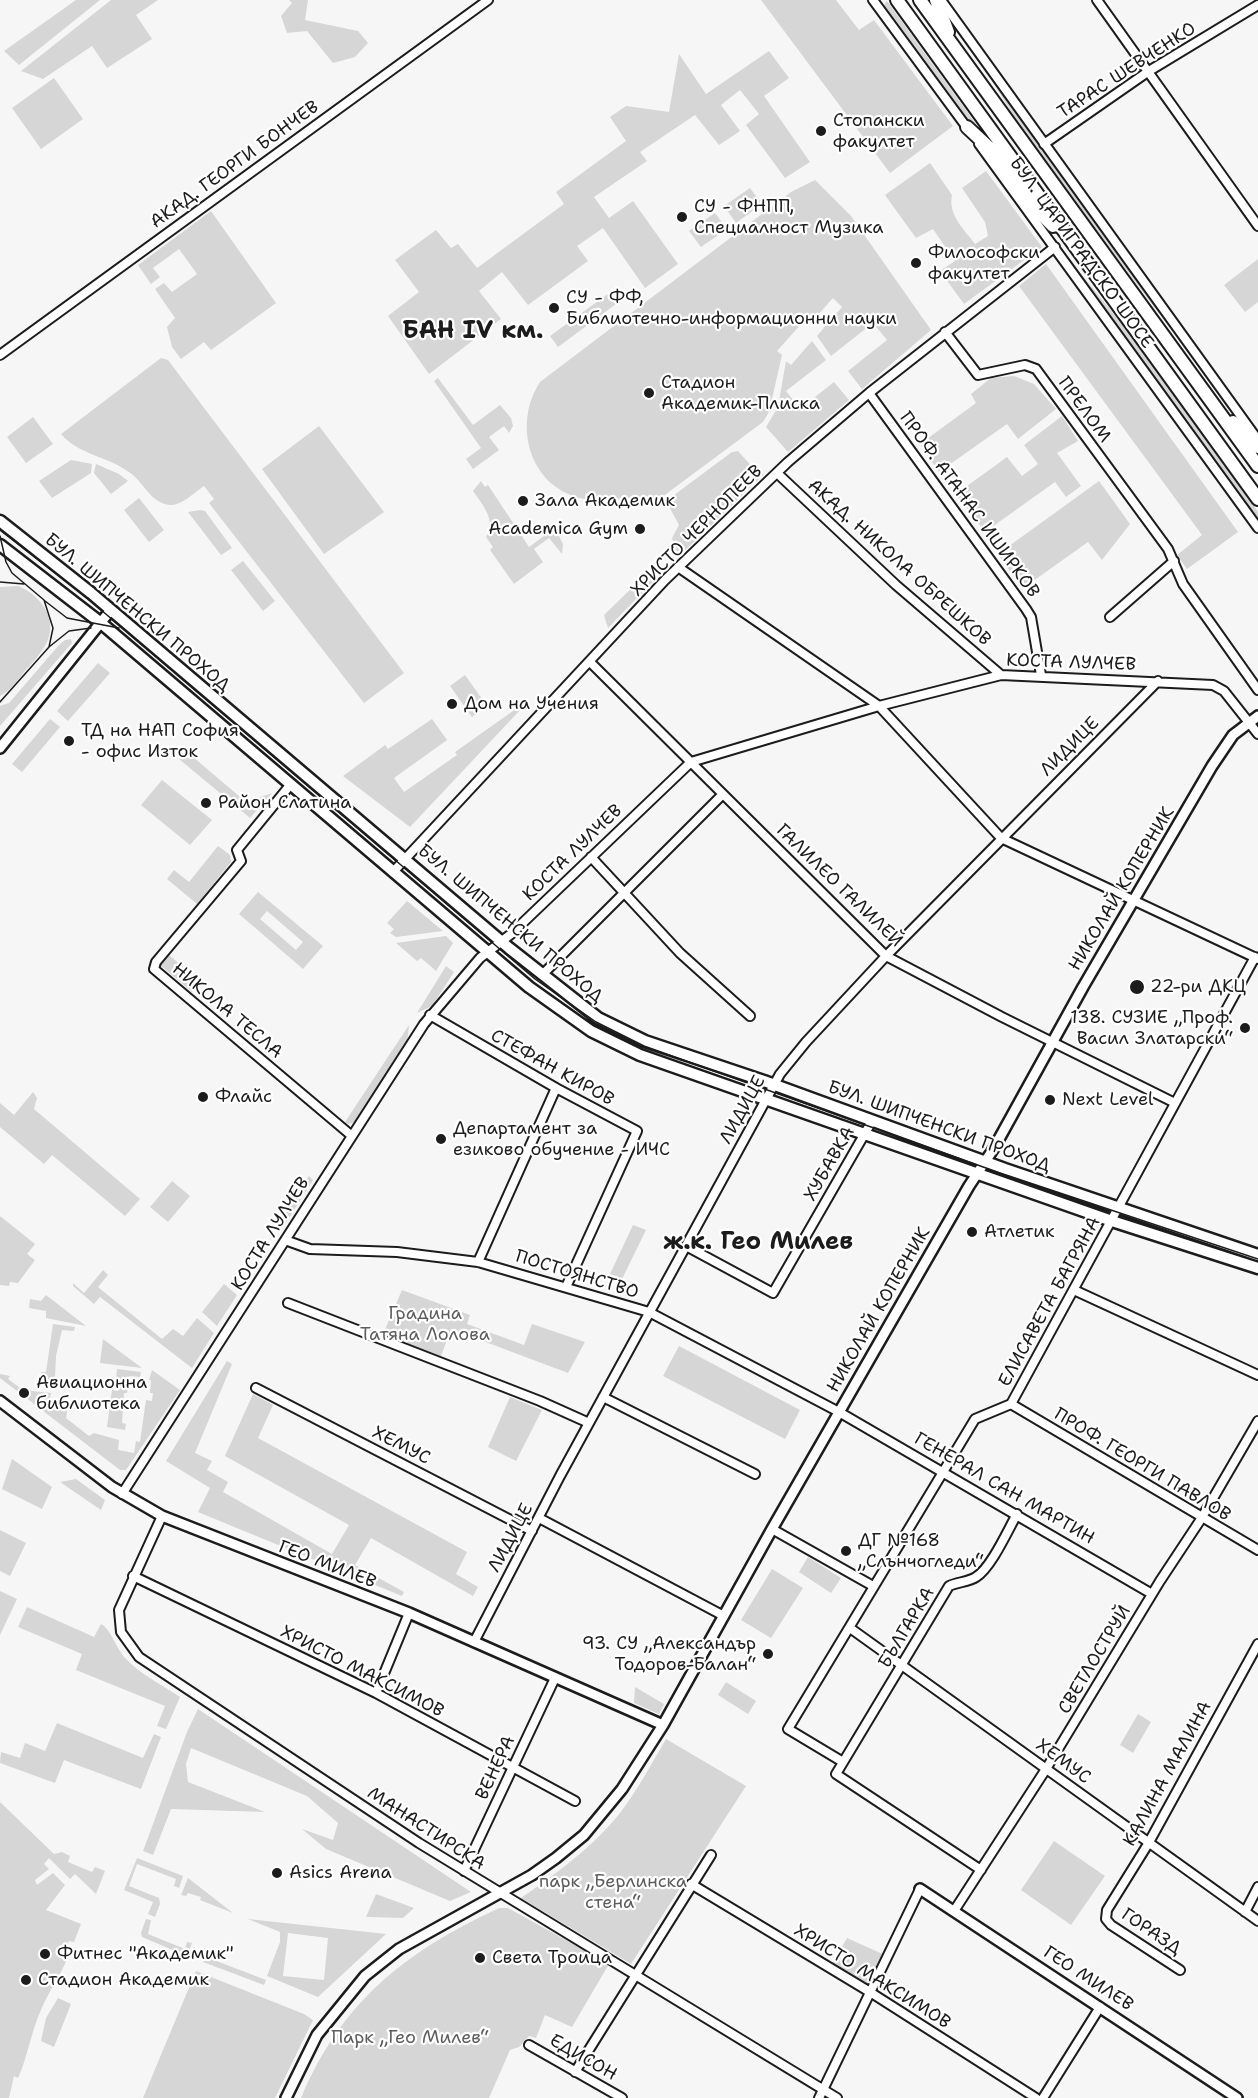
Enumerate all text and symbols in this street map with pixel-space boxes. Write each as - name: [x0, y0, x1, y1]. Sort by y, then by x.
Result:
- street label: ТАРАС ШЕВЧЕНКО: [1054, 18, 1200, 124]
- street label: АКАД. ГЕОРГИ БОНЧЕВ: [146, 97, 324, 233]
- place label: Стопански факултет: [833, 110, 924, 152]
- marker: Стопански факултет: [814, 124, 828, 138]
- street label: БУЛ. ЦАРИГРАДСКО ШОСЕ: [1004, 153, 1158, 353]
- place label: СУ - ФНПП, Специалност Музика: [694, 196, 883, 238]
- marker: СУ - ФНПП, Специалност Музика: [675, 210, 689, 224]
- place label: Философски факултет: [928, 242, 1040, 284]
- marker: Философски факултет: [909, 256, 923, 270]
- place label: СУ - ФФ, Библиотечно-информационни науки: [566, 287, 897, 330]
- marker: СУ - ФФ, Библиотечно-информационни науки: [547, 301, 561, 315]
- district label: БАН IV км.: [403, 318, 543, 346]
- place label: Стадион Академик-Плиска: [661, 372, 820, 415]
- street label: ПРЕЛОМ: [1053, 373, 1115, 447]
- marker: Стадион Академик-Плиска: [642, 386, 656, 400]
- street label: ПРОФ. АТАНАС ИШИРКОВ: [894, 408, 1044, 602]
- street label: ХРИСТО ЧЕРНОПЕЕВ: [627, 461, 767, 601]
- street label: АКАД. НИКОЛА ОБРЕШКОВ: [803, 475, 995, 651]
- place label: Зала Академик: [535, 490, 675, 512]
- marker: Зала Академик: [516, 494, 530, 508]
- place label: Academica Gym: [488, 518, 628, 540]
- marker: Academica Gym: [633, 522, 647, 536]
- street label: БУЛ. ШИПЧЕНСКИ ПРОХОД: [40, 529, 234, 697]
- street label: КОСТА ЛУЛЧЕВ: [1006, 650, 1136, 676]
- place label: Дом на Учения: [464, 693, 599, 715]
- marker: Дом на Учения: [445, 697, 459, 711]
- street label: ЛИДИЦЕ: [1036, 713, 1104, 781]
- place label: ТД на НАП София - офис Изток: [81, 720, 239, 762]
- marker: ТД на НАП София - офис Изток: [62, 734, 76, 748]
- place label: Район Слатина: [218, 792, 351, 814]
- marker: Район Слатина: [199, 796, 213, 810]
- street label: КОСТА ЛУЛЧЕВ: [519, 800, 627, 906]
- street label: НИКОЛАЙ КОПЕРНИК: [1064, 803, 1180, 975]
- street label: ГАЛИЛЕО ГАЛИЛЕЙ: [771, 820, 907, 952]
- street label: БУЛ. ШИПЧЕНСКИ ПРОХОД: [413, 840, 607, 1008]
- street label: НИКОЛА ТЕСЛА: [167, 959, 287, 1063]
- place label: 22-ри ДКЦ: [1150, 976, 1246, 998]
- marker: 22-ри ДКЦ: [1128, 978, 1146, 996]
- place label: 138. СУЗИЕ „Проф. Васил Златарски“: [1070, 1007, 1233, 1050]
- marker: 138. СУЗИЕ „Проф. Васил Златарски“: [1238, 1021, 1252, 1035]
- street label: СТЕФАН КИРОВ: [486, 1025, 618, 1111]
- street label: ЛИДИЦЕ: [715, 1072, 771, 1148]
- street label: БУЛ. ШИПЧЕНСКИ ПРОХОД: [825, 1077, 1053, 1177]
- place label: Флайс: [215, 1086, 272, 1108]
- place label: Next Level: [1062, 1089, 1153, 1111]
- marker: Флайс: [196, 1090, 210, 1104]
- marker: Next Level: [1043, 1093, 1057, 1107]
- place label: Департамент за езиково обучение - ИЧС: [453, 1118, 670, 1160]
- street label: ХУБАВКА: [800, 1123, 860, 1205]
- marker: Департамент за езиково обучение - ИЧС: [434, 1132, 448, 1146]
- street label: КОСТА ЛУЛЧЕВ: [227, 1173, 315, 1295]
- street label: ЕЛИСАВЕТА БАГРЯНА: [994, 1213, 1106, 1391]
- place label: Атлетик: [984, 1221, 1054, 1243]
- street label: НИКОЛАЙ КОПЕРНИК: [823, 1223, 935, 1397]
- marker: Атлетик: [965, 1225, 979, 1239]
- district label: ж.к. Гео Милев: [663, 1229, 853, 1257]
- street label: ПОСТОЯНСТВО: [513, 1246, 641, 1304]
- park label: Градина Татяна Лолова: [360, 1303, 490, 1346]
- place label: Авиационна библиотека: [36, 1372, 147, 1414]
- marker: Авиационна библиотека: [17, 1386, 31, 1400]
- street label: ПРОФ. ГЕОРГИ ПАВЛОВ: [1050, 1404, 1234, 1526]
- street label: ХЕМУС: [368, 1422, 434, 1470]
- street label: ГЕНЕРАЛ САН МАРТИН: [910, 1428, 1098, 1550]
- street label: ЛИДИЦЕ: [484, 1500, 538, 1576]
- place label: ДГ №168 „Слънчогледи“: [858, 1530, 984, 1572]
- street label: ГЕО МИЛЕВ: [275, 1536, 379, 1594]
- marker: ДГ №168 „Слънчогледи“: [839, 1544, 853, 1558]
- street label: БЪЛГАРКА: [874, 1584, 940, 1672]
- street label: СВЕТЛОСТРУЙ: [1054, 1602, 1136, 1718]
- street label: ХРИСТО МАКСИМОВ: [277, 1621, 447, 1723]
- place label: 93. СУ „Александър Тодоров-Балан“: [582, 1633, 756, 1676]
- marker: 93. СУ „Александър Тодоров-Балан“: [761, 1647, 775, 1661]
- street label: КАЛИНА МАЛИНА: [1119, 1698, 1217, 1850]
- street label: ВЕНЕРА: [472, 1732, 520, 1804]
- street label: ХЕМУС: [1031, 1735, 1095, 1789]
- street label: МАНАСТИРСКА: [363, 1783, 489, 1875]
- place label: Asics Arena: [289, 1862, 392, 1884]
- marker: Asics Arena: [270, 1866, 284, 1880]
- park label: парк „Берлинска стена“: [539, 1871, 687, 1914]
- street label: ГОРАЗД: [1117, 1904, 1185, 1960]
- street label: ХРИСТО МАКСИМОВ: [790, 1920, 954, 2034]
- street label: ГЕО МИЛЕВ: [1039, 1942, 1137, 2016]
- place label: Фитнес "Академик": [57, 1943, 234, 1965]
- marker: Фитнес "Академик": [38, 1947, 52, 1961]
- place label: Света Троица: [492, 1947, 612, 1969]
- marker: Света Троица: [473, 1951, 487, 1965]
- place label: Стадион Академик: [38, 1969, 209, 1991]
- marker: Стадион Академик: [19, 1973, 33, 1987]
- park label: Парк „Гео Милев“: [331, 2027, 489, 2049]
- street label: ЕДИСОН: [545, 2030, 621, 2086]

